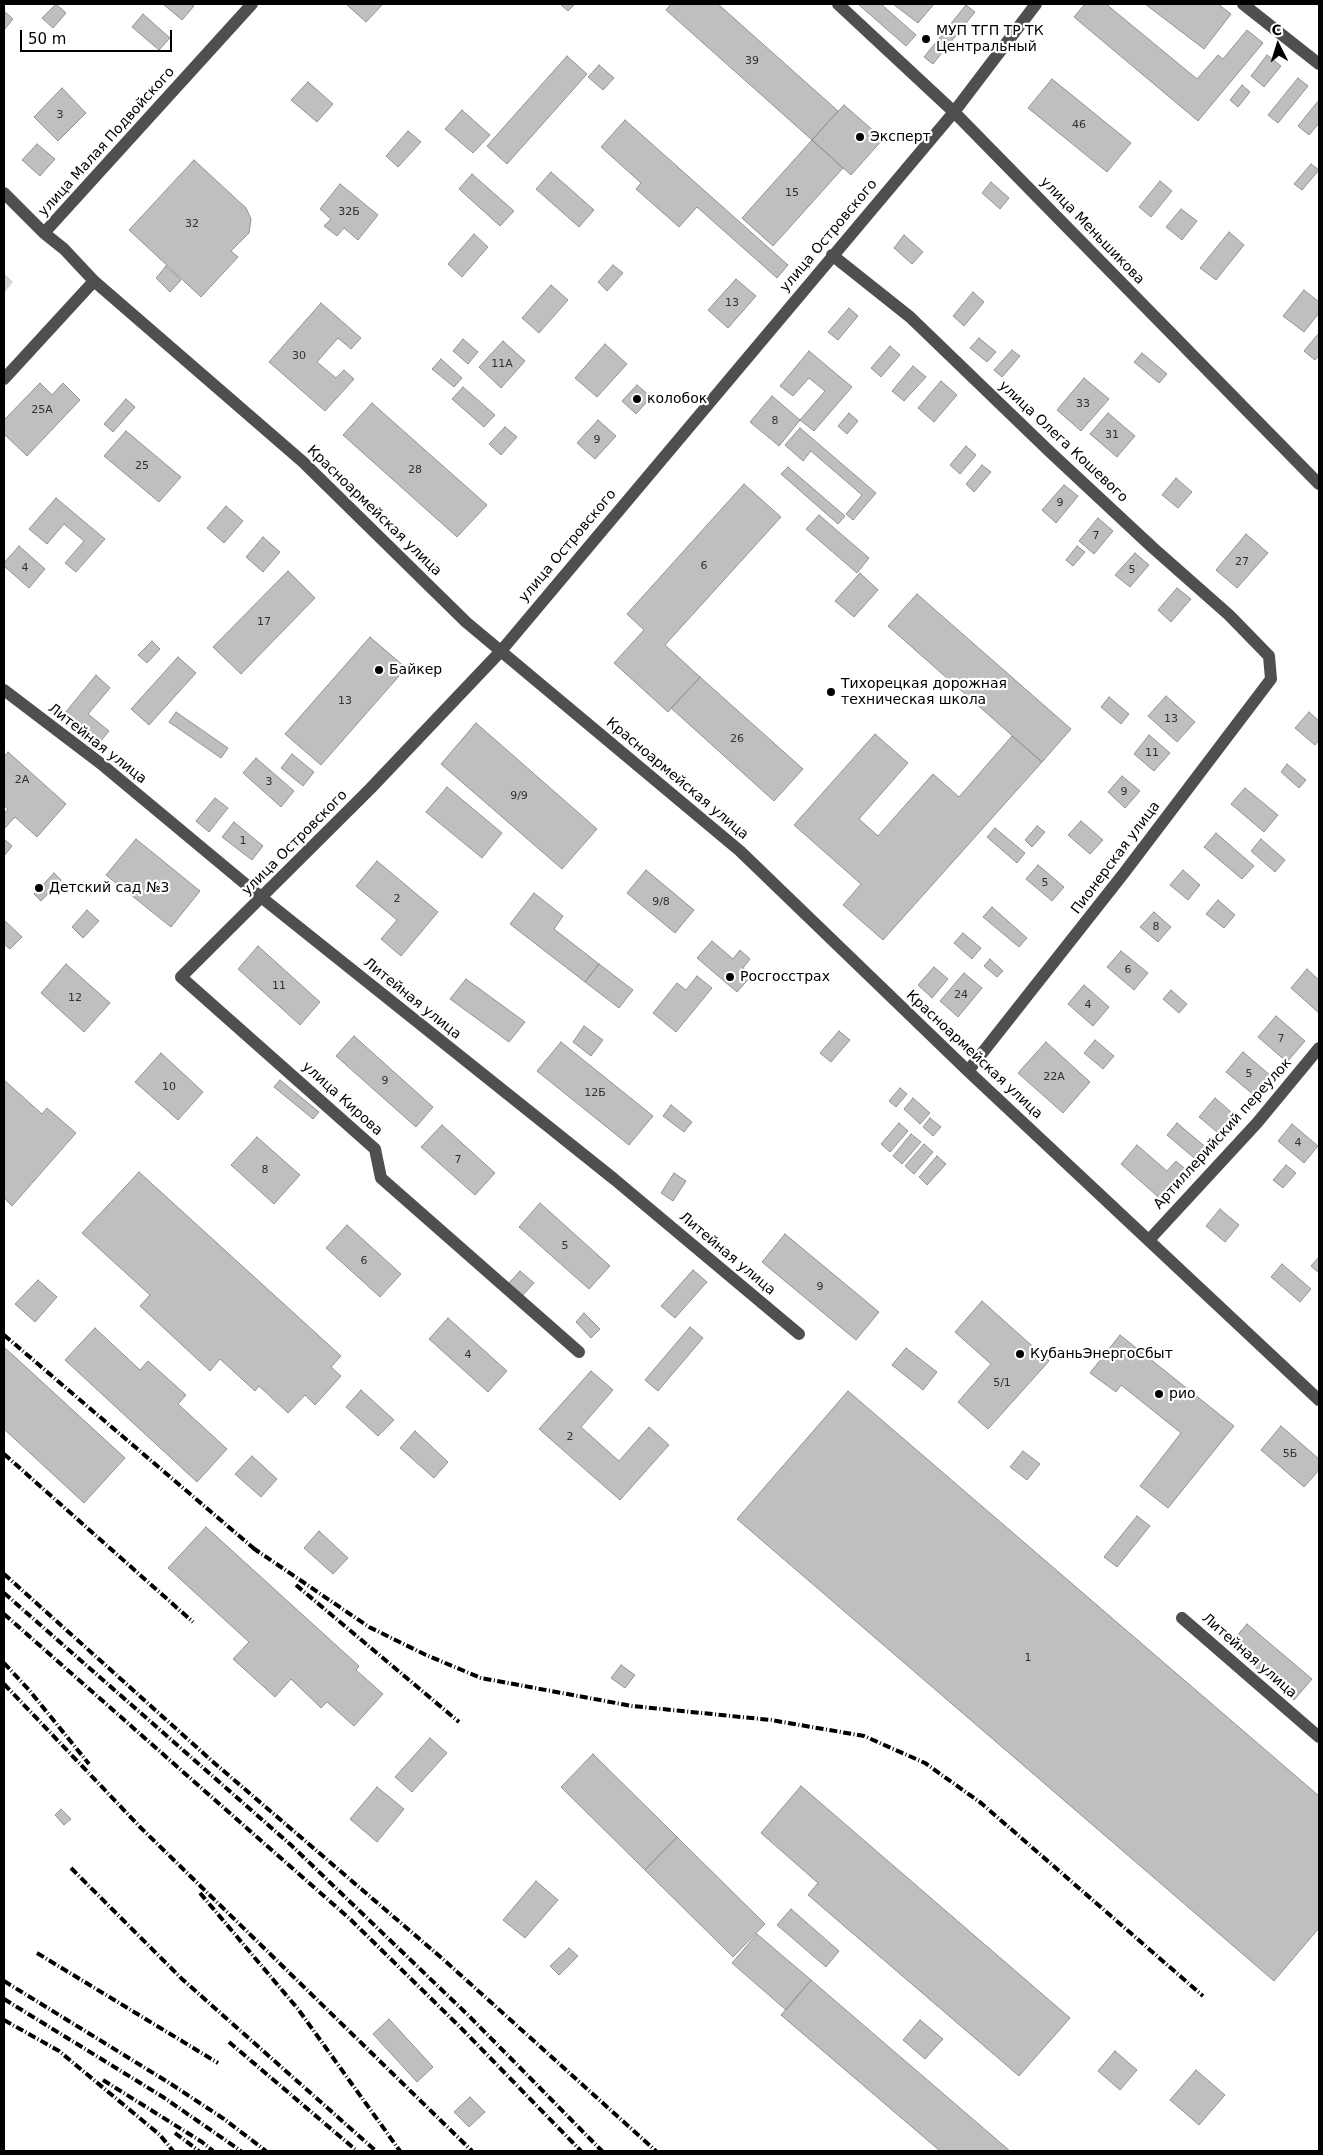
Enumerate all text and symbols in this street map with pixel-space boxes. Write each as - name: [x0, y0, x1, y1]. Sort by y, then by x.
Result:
- scale bar: [22, 20, 175, 52]
- north arrow: [1253, 20, 1303, 70]
- text: С: [1271, 22, 1283, 38]
- place label: МУП ТГП ТР ТК Центральный: [936, 23, 1044, 56]
- text: 50 m: [28, 30, 66, 48]
- marker: МУП ТГП ТР ТК Центральный: [920, 33, 932, 45]
- house number: 39: [745, 54, 759, 68]
- street label: улица Малая Подвойского: [35, 64, 179, 220]
- house number: 3: [57, 108, 63, 122]
- house number: 46: [1072, 118, 1086, 132]
- place label: Эксперт: [870, 129, 931, 145]
- marker: Эксперт: [854, 131, 866, 143]
- street label: улица Меньшикова: [1036, 174, 1148, 288]
- street label: улица Островского: [777, 176, 881, 296]
- house number: 15: [785, 186, 799, 200]
- house number: 32Б: [338, 205, 360, 219]
- house number: 32: [185, 217, 199, 231]
- house number: 13: [725, 296, 739, 310]
- house number: 30: [292, 349, 306, 363]
- house number: 11А: [491, 357, 513, 371]
- street label: улица Олега Кошевого: [995, 378, 1131, 506]
- place label: колобок: [647, 391, 707, 407]
- marker: колобок: [631, 393, 643, 405]
- house number: 33: [1076, 397, 1090, 411]
- house number: 25А: [31, 403, 53, 417]
- house number: 8: [772, 414, 778, 428]
- house number: 31: [1105, 428, 1119, 442]
- house number: 9: [594, 433, 600, 447]
- street label: Красноармейская улица: [303, 442, 445, 580]
- house number: 25: [135, 459, 149, 473]
- house number: 28: [408, 463, 422, 477]
- street label: улица Островского: [516, 486, 620, 606]
- house number: 9: [1057, 496, 1063, 510]
- house number: 7: [1093, 529, 1099, 543]
- house number: 27: [1235, 555, 1249, 569]
- house number: 6: [701, 559, 707, 573]
- house number: 4: [22, 561, 28, 575]
- house number: 5: [1129, 563, 1135, 577]
- house number: 17: [257, 615, 271, 629]
- place label: Байкер: [389, 662, 442, 678]
- marker: Байкер: [373, 664, 385, 676]
- place label: Тихорецкая дорожная техническая школа: [841, 676, 1007, 709]
- marker: Тихорецкая дорожная техническая школа: [825, 686, 837, 698]
- house number: 13: [338, 694, 352, 708]
- street label: Литейная улица: [44, 700, 150, 788]
- house number: 13: [1164, 712, 1178, 726]
- street label: Красноармейская улица: [602, 715, 752, 843]
- house number: 26: [730, 732, 744, 746]
- house number: 11: [1145, 746, 1159, 760]
- house number: 2А: [15, 773, 29, 787]
- house number: 3: [266, 775, 272, 789]
- house number: 9: [1121, 785, 1127, 799]
- street label: улица Островского: [239, 787, 351, 899]
- house number: 9/9: [510, 789, 528, 803]
- street label: Пионерская улица: [1068, 798, 1164, 918]
- house number: 1: [240, 834, 246, 848]
- house number: 5: [1042, 876, 1048, 890]
- place label: Детский сад №3: [49, 880, 169, 896]
- marker: Детский сад №3: [33, 882, 45, 894]
- house number: 2: [394, 892, 400, 906]
- house number: 9/8: [652, 895, 670, 909]
- house number: 8: [1153, 920, 1159, 934]
- street label: Литейная улица: [360, 955, 464, 1043]
- house number: 6: [1125, 963, 1131, 977]
- place label: Росгосстрах: [740, 969, 830, 985]
- marker: Росгосстрах: [724, 971, 736, 983]
- house number: 11: [272, 979, 286, 993]
- street label: Красноармейская улица: [902, 987, 1046, 1123]
- house number: 24: [954, 988, 968, 1002]
- house number: 12: [68, 991, 82, 1005]
- house number: 4: [1085, 998, 1091, 1012]
- house number: 7: [1278, 1032, 1284, 1046]
- street label: Артиллерийский переулок: [1151, 1055, 1295, 1213]
- street label: улица Кирова: [298, 1059, 386, 1139]
- house number: 5: [1246, 1067, 1252, 1081]
- house number: 22А: [1043, 1070, 1065, 1084]
- house number: 9: [382, 1074, 388, 1088]
- house number: 10: [162, 1080, 176, 1094]
- house number: 12Б: [584, 1086, 606, 1100]
- house number: 4: [1295, 1136, 1301, 1150]
- house number: 7: [455, 1153, 461, 1167]
- house number: 8: [262, 1163, 268, 1177]
- street label: Литейная улица: [675, 1209, 779, 1299]
- house number: 5: [562, 1239, 568, 1253]
- house number: 6: [361, 1254, 367, 1268]
- house number: 9: [817, 1280, 823, 1294]
- place label: КубаньЭнергоСбыт: [1030, 1346, 1173, 1362]
- house number: 4: [465, 1348, 471, 1362]
- marker: КубаньЭнергоСбыт: [1014, 1348, 1026, 1360]
- house number: 5/1: [993, 1376, 1011, 1390]
- place label: рио: [1169, 1386, 1196, 1402]
- marker: рио: [1153, 1388, 1165, 1400]
- house number: 2: [567, 1430, 573, 1444]
- house number: 5Б: [1283, 1447, 1297, 1461]
- street label: Литейная улица: [1198, 1610, 1300, 1702]
- house number: 1: [1025, 1651, 1031, 1665]

